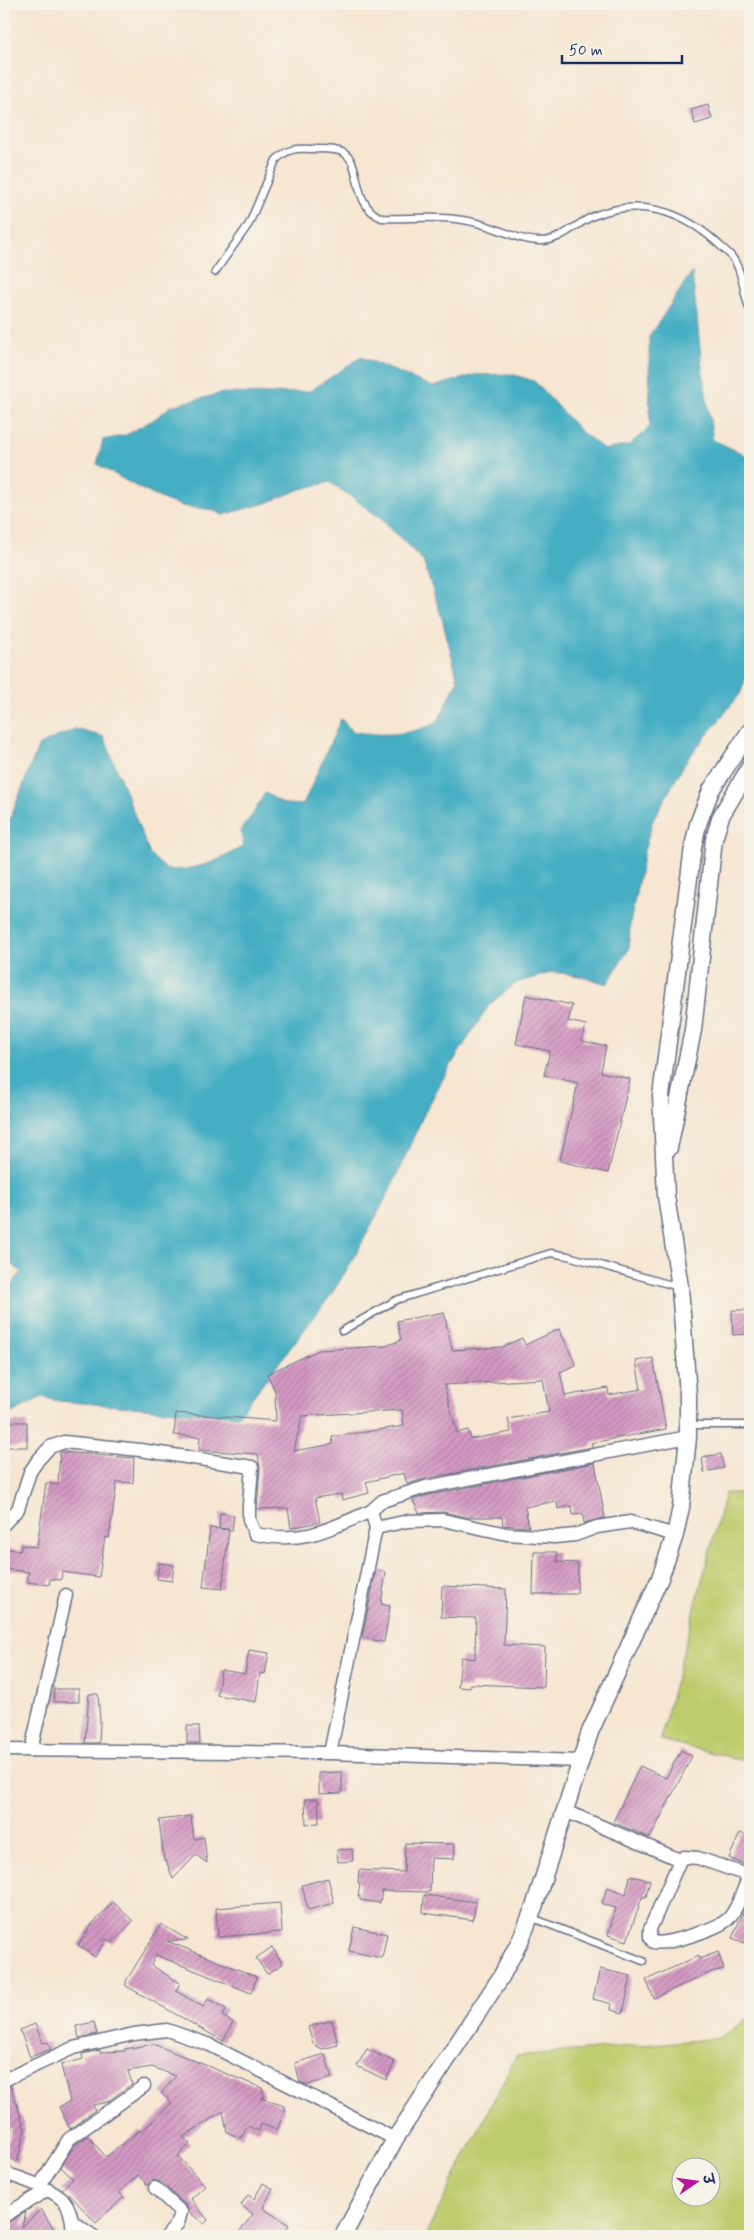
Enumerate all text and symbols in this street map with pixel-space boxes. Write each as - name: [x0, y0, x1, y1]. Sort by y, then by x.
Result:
- scale bar: [562, 32, 682, 64]
- text: 50 m: [569, 41, 603, 61]
- north arrow: [672, 2158, 722, 2208]
- text: उ: [697, 2171, 718, 2187]

